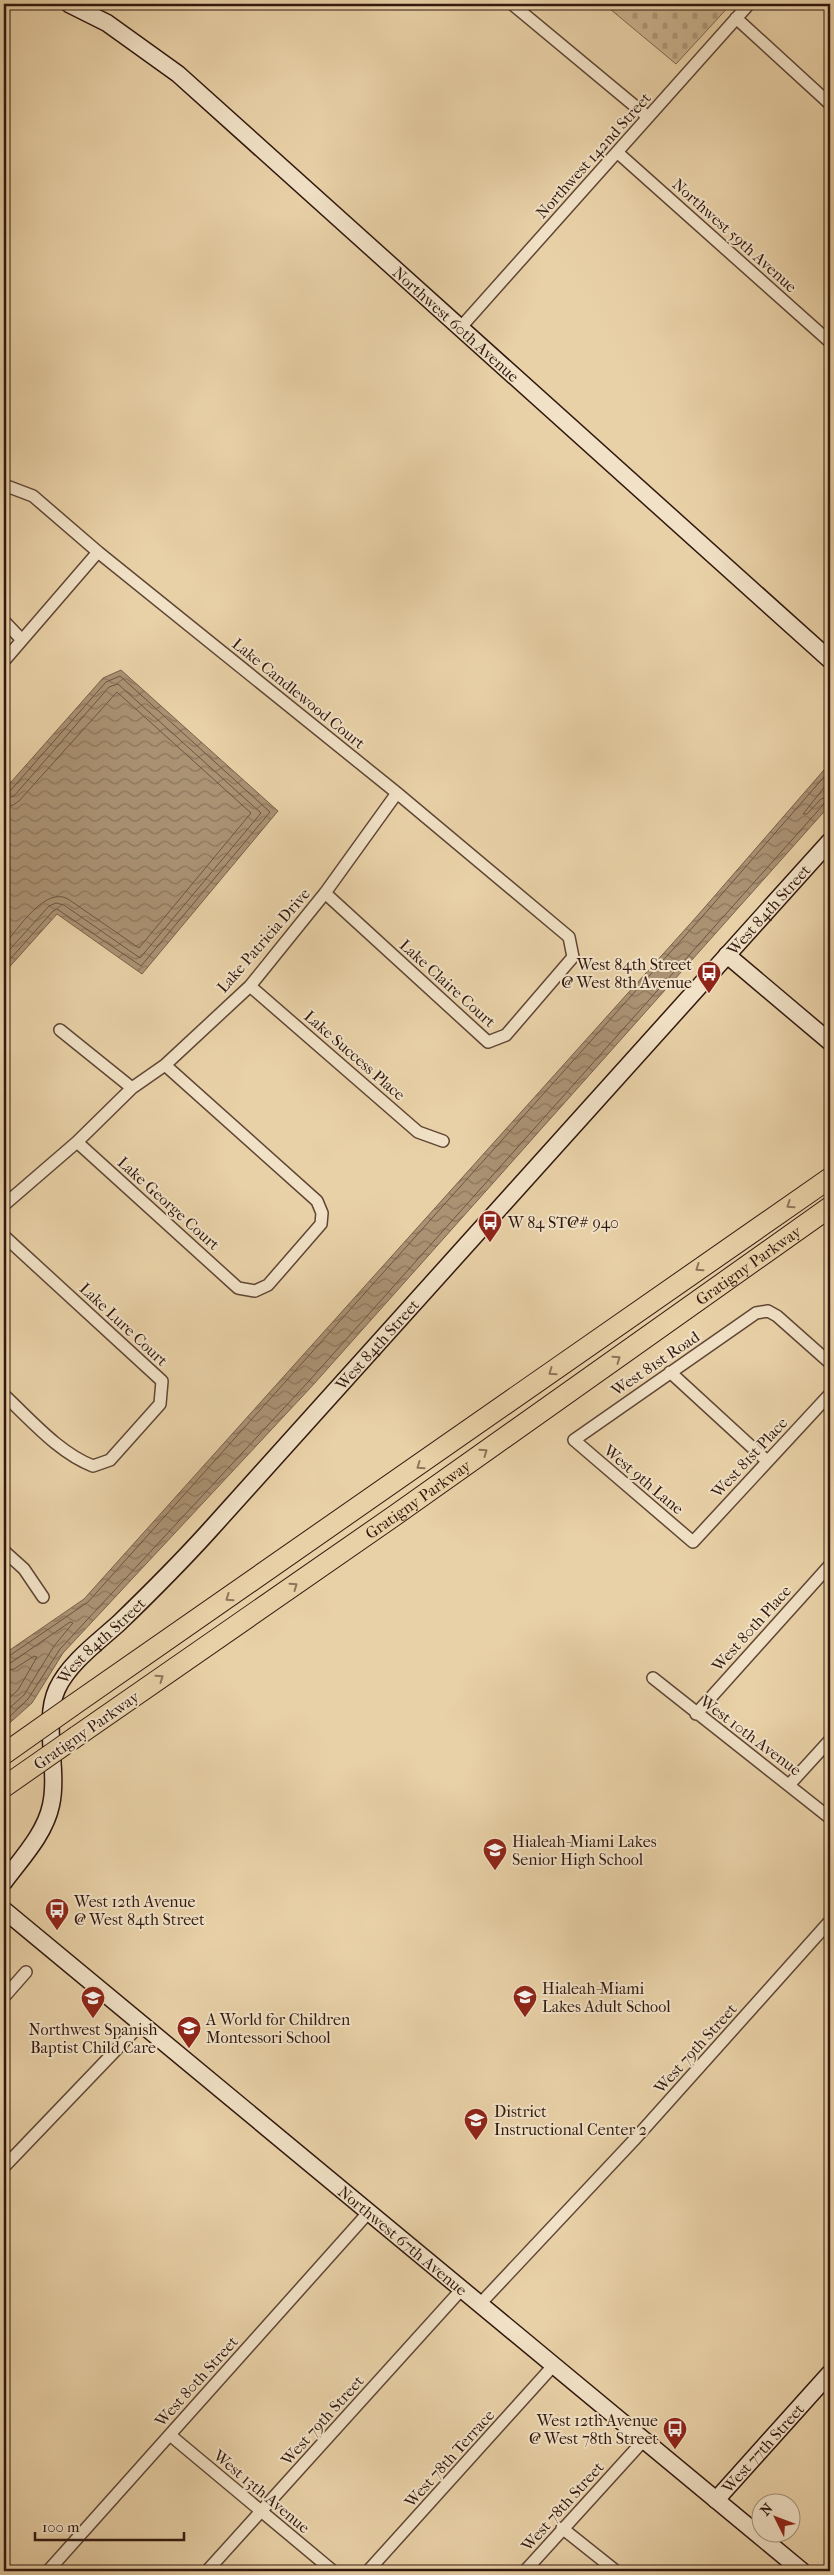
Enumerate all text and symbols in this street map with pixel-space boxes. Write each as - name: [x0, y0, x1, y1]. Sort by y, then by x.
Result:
- street label: Northwest 142nd Street: [532, 88, 655, 222]
- street label: Northwest 59th Avenue: [669, 175, 801, 296]
- street label: Northwest 60th Avenue: [389, 263, 523, 386]
- street label: Lake Candlewood Court: [229, 634, 369, 753]
- street label: West 84th Street: [722, 860, 815, 960]
- street label: Lake Patricia Drive: [213, 884, 314, 996]
- street label: Lake Claire Court: [396, 935, 500, 1032]
- place label: West 84th Street @ West 8th Avenue: [561, 955, 692, 992]
- bus stop icon: West 84th Street @ West 8th Avenue: [696, 960, 722, 994]
- street label: Lake Success Place: [300, 1006, 409, 1104]
- street label: Lake George Court: [114, 1153, 224, 1254]
- one-way arrow: [786, 1199, 796, 1208]
- bus stop icon: W 84 ST@# 940: [477, 1209, 503, 1243]
- place label: W 84 ST@# 940: [507, 1213, 619, 1232]
- street label: Gratigny Parkway: [692, 1221, 805, 1309]
- one-way arrow: [696, 1262, 705, 1271]
- street label: Lake Lure Court: [76, 1279, 172, 1370]
- street label: West 84th Street: [331, 1295, 423, 1395]
- street label: West 81st Road: [607, 1327, 703, 1400]
- one-way arrow: [611, 1355, 620, 1365]
- one-way arrow: [549, 1366, 558, 1375]
- street label: West 81st Place: [707, 1413, 791, 1502]
- street label: West 9th Lane: [599, 1440, 688, 1518]
- one-way arrow: [478, 1449, 488, 1458]
- street label: Gratigny Parkway: [362, 1456, 475, 1543]
- one-way arrow: [416, 1460, 426, 1469]
- street label: West 80th Place: [707, 1581, 795, 1676]
- one-way arrow: [288, 1583, 297, 1592]
- one-way arrow: [225, 1592, 235, 1601]
- street label: West 84th Street: [53, 1594, 150, 1688]
- one-way arrow: [154, 1675, 164, 1684]
- street label: Gratigny Parkway: [30, 1687, 143, 1774]
- street label: West 10th Avenue: [696, 1691, 805, 1780]
- place label: Hialeah-Miami Lakes Senior High School: [512, 1832, 657, 1869]
- school or university icon: Hialeah-Miami Lakes Senior High School: [482, 1837, 508, 1871]
- place label: West 12th Avenue @ West 84th Street: [73, 1892, 205, 1929]
- bus stop icon: West 12th Avenue @ West 84th Street: [44, 1897, 70, 1931]
- place label: Hialeah-Miami Lakes Adult School: [542, 1979, 671, 2016]
- school or university icon: Hialeah-Miami Lakes Adult School: [512, 1984, 538, 2018]
- school or university icon: Northwest Spanish Baptist Child Care: [80, 1985, 106, 2019]
- street label: West 79th Street: [649, 1999, 741, 2098]
- place label: A World for Children Montessori School: [205, 2010, 351, 2047]
- school or university icon: A World for Children Montessori School: [176, 2015, 202, 2049]
- place label: Northwest Spanish Baptist Child Care: [29, 2020, 157, 2057]
- place label: District Instructional Center 2: [494, 2102, 647, 2139]
- school or university icon: District Instructional Center 2: [463, 2107, 489, 2141]
- street label: Northwest 67th Avenue: [334, 2182, 471, 2300]
- street label: West 80th Street: [150, 2332, 242, 2431]
- street label: West 79th Street: [276, 2371, 368, 2470]
- street label: West 77th Street: [717, 2399, 808, 2498]
- street label: West 78th Terrace: [400, 2406, 498, 2512]
- place label: West 12th Avenue @ West 78th Street: [529, 2411, 658, 2448]
- bus stop icon: West 12th Avenue @ West 78th Street: [662, 2416, 688, 2450]
- street label: West 13th Avenue: [209, 2445, 314, 2537]
- street label: West 78th Street: [517, 2458, 608, 2556]
- north arrow: [752, 2492, 802, 2542]
- text: N: [757, 2500, 777, 2519]
- scale bar: [35, 2510, 184, 2542]
- text: 100 m: [42, 2518, 80, 2536]

